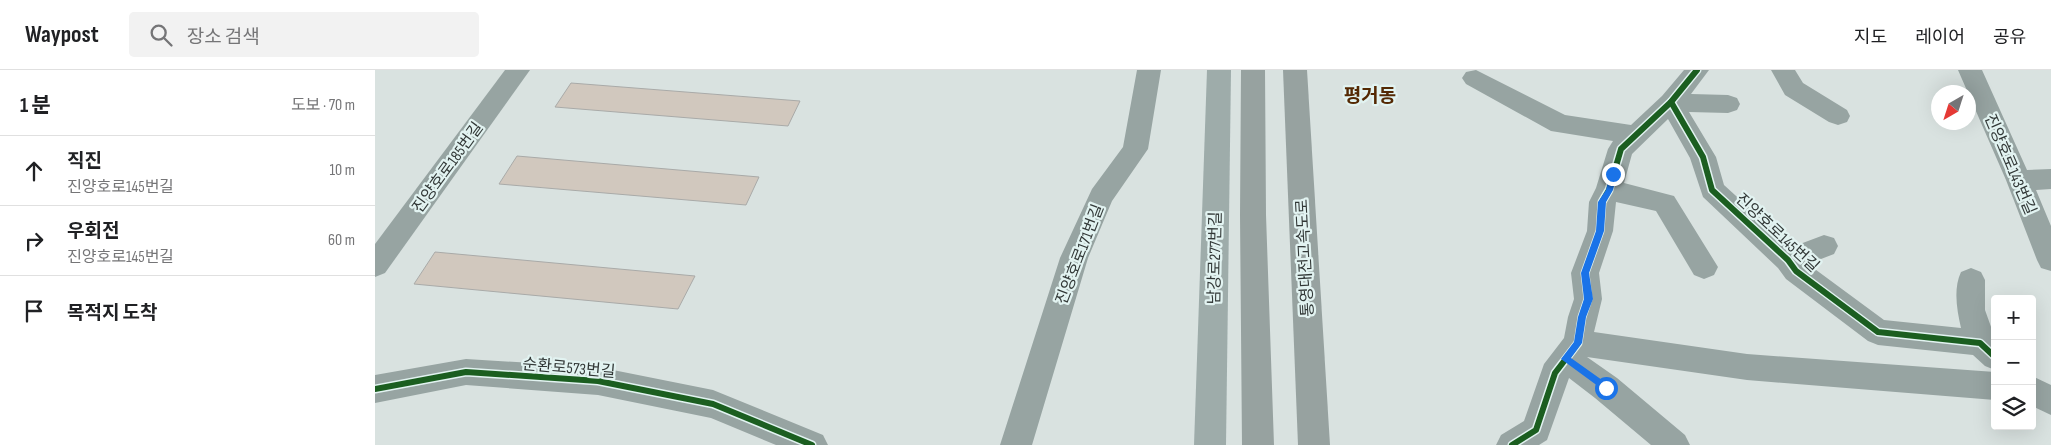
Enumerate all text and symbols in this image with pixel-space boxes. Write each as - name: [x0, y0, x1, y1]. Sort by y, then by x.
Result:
- search box: [129, 12, 479, 57]
- text: Waypost: [25, 20, 99, 49]
- icon: search: [147, 21, 175, 49]
- text: 장소 검색: [187, 26, 260, 49]
- text: 지도: [1854, 27, 1887, 48]
- text: 레이어: [1915, 27, 1965, 48]
- text: 공유: [1993, 27, 2026, 48]
- district label: 평거동: [1344, 85, 1396, 108]
- north arrow: [1931, 85, 1976, 130]
- text: 1 분: [20, 93, 51, 118]
- text: 도보 · 70 m: [291, 96, 355, 115]
- street label: 진양호로143번길: [1980, 111, 2039, 218]
- street label: 진양호로185번길: [409, 119, 487, 217]
- text: 직진: [67, 150, 102, 173]
- icon: ahead: [20, 157, 48, 185]
- text: 10 m: [329, 161, 355, 180]
- route end: [1602, 163, 1625, 186]
- text: 진양호로145번길: [67, 178, 174, 197]
- street label: 진양호로145번길: [1731, 190, 1823, 277]
- street label: 통영대전고속도로: [1293, 198, 1318, 317]
- street label: 진양호로171번길: [1053, 202, 1108, 307]
- street label: 남강로277번길: [1205, 211, 1226, 305]
- text: 우회전: [67, 220, 119, 243]
- icon: right: [20, 227, 48, 255]
- text: 60 m: [328, 231, 355, 250]
- text: 진양호로145번길: [67, 248, 174, 267]
- map controls: [1991, 295, 2036, 430]
- button: +: [1991, 295, 2036, 340]
- icon: arrive: [20, 297, 48, 325]
- text: 목적지 도착: [67, 302, 157, 325]
- button: −: [1991, 340, 2036, 385]
- street label: 순환로573번길: [522, 355, 616, 382]
- route start: [1595, 377, 1618, 400]
- button: layers: [1991, 385, 2036, 430]

